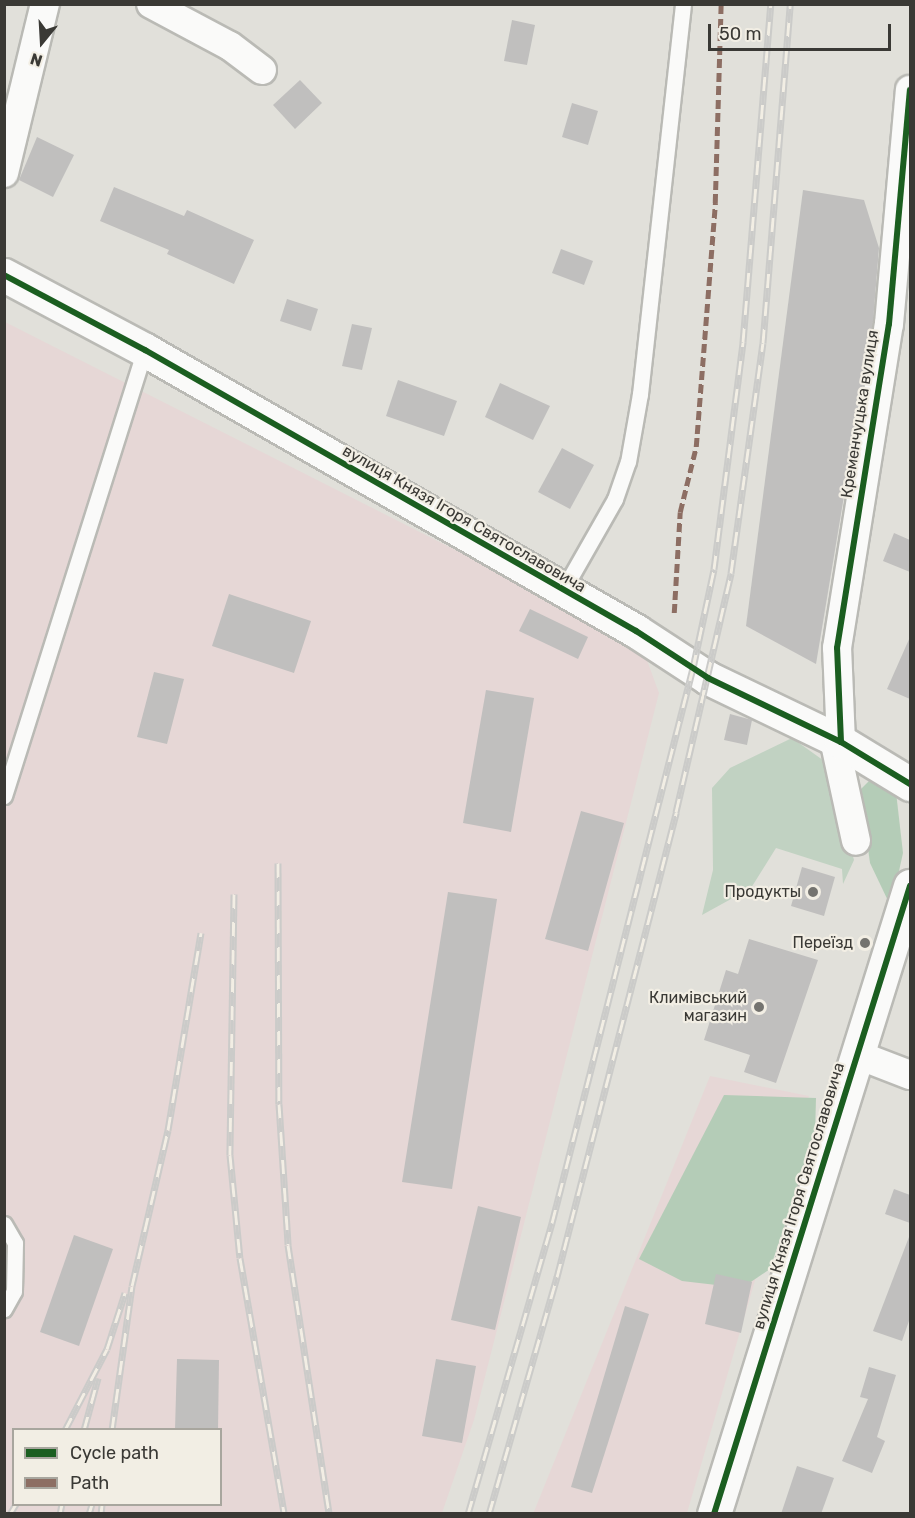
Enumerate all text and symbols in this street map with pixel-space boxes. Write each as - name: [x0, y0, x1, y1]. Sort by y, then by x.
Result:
- north arrow: [12, 12, 72, 72]
- scale bar: [711, 12, 894, 50]
- text: 50 m: [719, 23, 762, 45]
- text: N: [28, 49, 45, 70]
- street label: Кременчуцька вулиця: [837, 329, 883, 499]
- street label: вулиця Князя Ігоря Святославовича: [339, 441, 589, 597]
- place label: Продукты: [724, 882, 801, 902]
- marker: Продукты: [806, 885, 820, 899]
- place label: Переїзд: [792, 933, 853, 953]
- marker: Переїзд: [858, 936, 872, 950]
- place label: Климівський магазин: [649, 988, 747, 1026]
- marker: Климівський магазин: [752, 1000, 766, 1014]
- street label: вулиця Князя Ігоря Святославовича: [749, 1060, 849, 1332]
- legend: [12, 1428, 222, 1506]
- text: Cycle path: [70, 1442, 159, 1464]
- text: Path: [70, 1472, 109, 1494]

